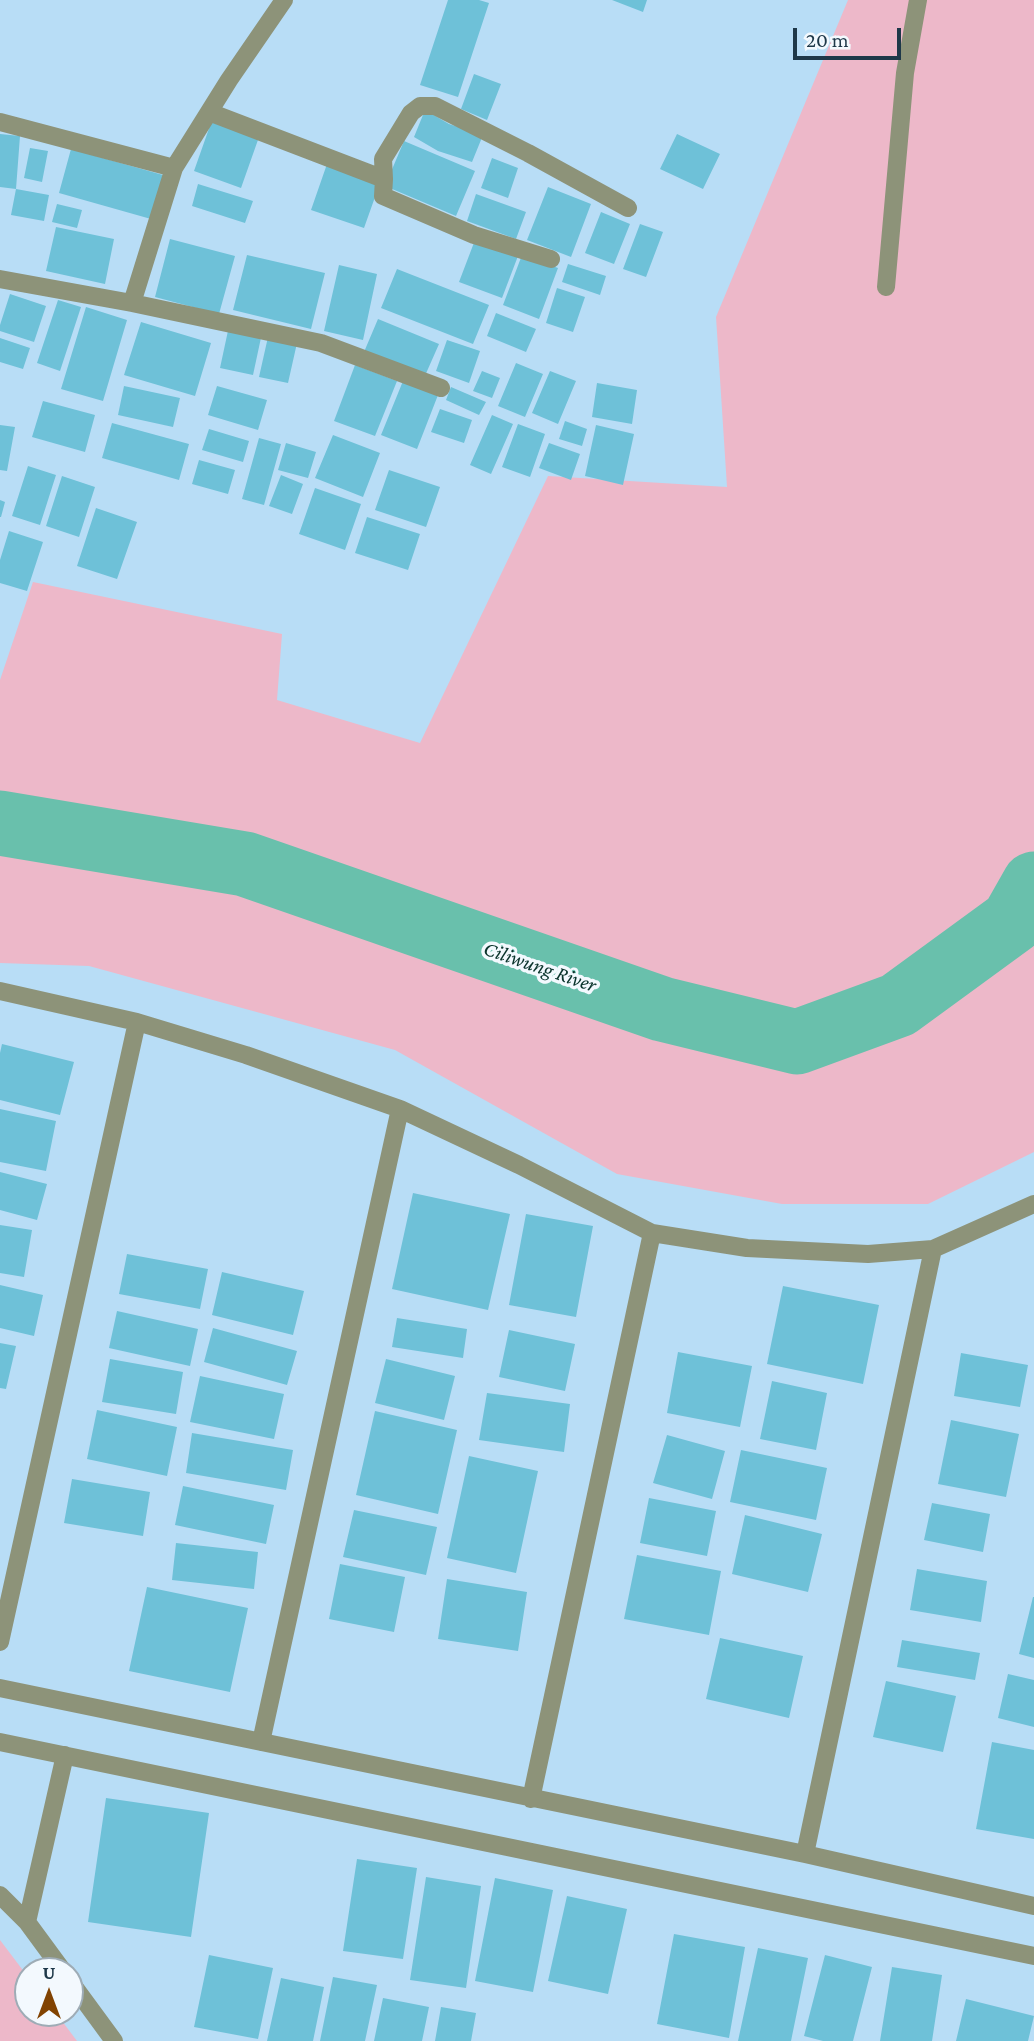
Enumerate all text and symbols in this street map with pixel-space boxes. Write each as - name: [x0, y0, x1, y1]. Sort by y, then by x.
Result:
- scale bar: [796, 14, 904, 58]
- text: 20 m: [806, 28, 849, 52]
- water label: Ciliwung River: [480, 936, 600, 998]
- north arrow: [14, 1957, 84, 2027]
- text: U: [42, 1962, 56, 1983]

